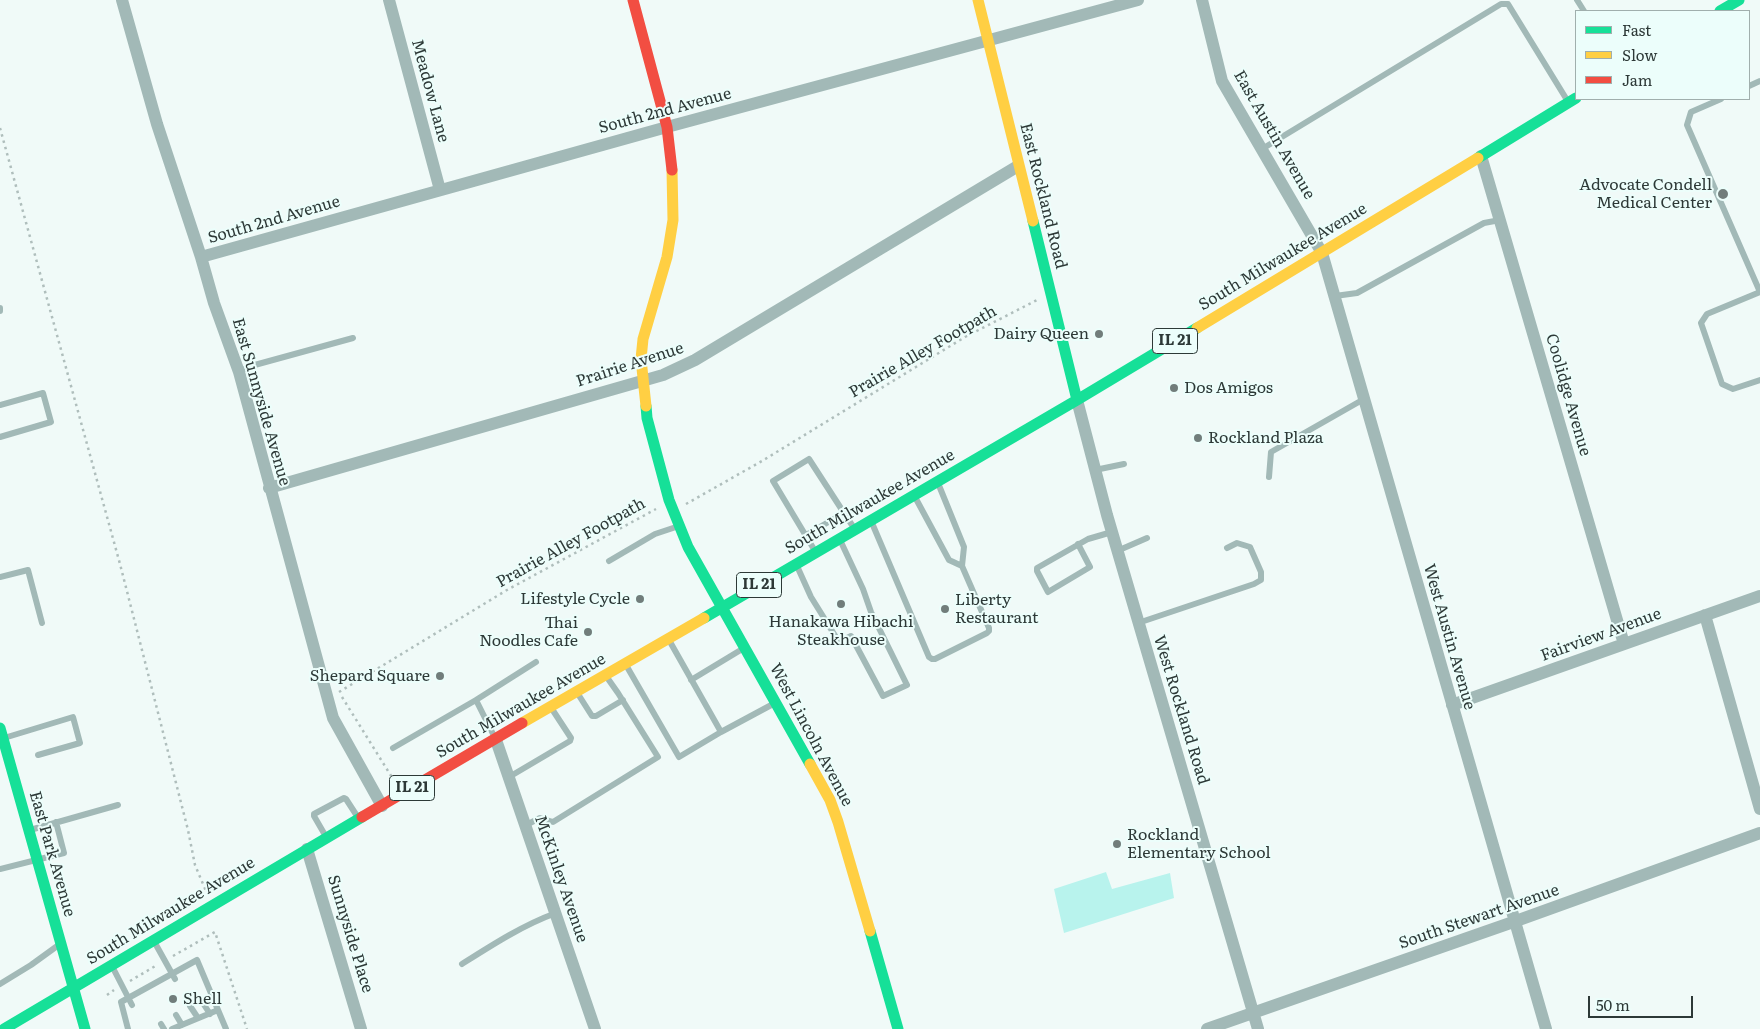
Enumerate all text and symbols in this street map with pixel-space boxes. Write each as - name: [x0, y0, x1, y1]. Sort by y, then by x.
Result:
- legend: [1575, 10, 1750, 100]
- text: Fast: [1622, 18, 1651, 41]
- street label: Meadow Lane: [407, 37, 453, 145]
- text: Slow: [1622, 43, 1657, 66]
- street label: East Austin Avenue: [1229, 67, 1319, 203]
- text: Jam: [1622, 68, 1652, 91]
- street label: South 2nd Avenue: [597, 84, 733, 138]
- street label: East Rockland Road: [1016, 121, 1070, 271]
- place label: Advocate Condell Medical Center: [1579, 175, 1712, 213]
- marker: Advocate Condell Medical Center: [1716, 187, 1730, 201]
- street label: South 2nd Avenue: [206, 192, 342, 248]
- street label: South Milwaukee Avenue: [1195, 199, 1371, 315]
- street label: Prairie Alley Footpath: [846, 302, 1000, 402]
- street label: East Sunnyside Avenue: [228, 316, 294, 488]
- place label: Dairy Queen: [993, 324, 1089, 344]
- marker: Dairy Queen: [1093, 328, 1105, 340]
- road number: IL 21: [1152, 328, 1198, 354]
- street label: Coolidge Avenue: [1541, 332, 1595, 458]
- street label: Prairie Avenue: [574, 339, 686, 391]
- place label: Dos Amigos: [1184, 378, 1273, 398]
- marker: Dos Amigos: [1168, 382, 1180, 394]
- place label: Rockland Plaza: [1208, 428, 1323, 448]
- marker: Rockland Plaza: [1192, 432, 1204, 444]
- street label: South Milwaukee Avenue: [782, 446, 958, 558]
- street label: Prairie Alley Footpath: [493, 494, 649, 592]
- street label: West Austin Avenue: [1419, 562, 1479, 712]
- road number: IL 21: [736, 572, 782, 598]
- place label: Lifestyle Cycle: [520, 589, 630, 609]
- place label: Liberty Restaurant: [955, 590, 1039, 628]
- marker: Lifestyle Cycle: [634, 593, 646, 605]
- marker: Hanakawa Hibachi Steakhouse: [835, 598, 847, 610]
- marker: Liberty Restaurant: [939, 603, 951, 615]
- street label: Fairview Avenue: [1538, 604, 1664, 666]
- place label: Hanakawa Hibachi Steakhouse: [769, 612, 913, 650]
- place label: Thai Noodles Cafe: [479, 613, 578, 651]
- marker: Thai Noodles Cafe: [582, 626, 594, 638]
- street label: West Rockland Road: [1149, 633, 1213, 787]
- street label: South Milwaukee Avenue: [433, 650, 609, 762]
- street label: West Lincoln Avenue: [765, 660, 857, 810]
- place label: Shepard Square: [310, 666, 430, 686]
- marker: Shepard Square: [434, 670, 446, 682]
- road number: IL 21: [390, 776, 434, 800]
- street label: East Park Avenue: [25, 789, 79, 919]
- street label: McKinley Avenue: [530, 813, 592, 945]
- place label: Rockland Elementary School: [1127, 825, 1271, 863]
- marker: Rockland Elementary School: [1111, 838, 1123, 850]
- street label: South Milwaukee Avenue: [83, 853, 259, 969]
- street label: Sunnyside Place: [323, 873, 377, 995]
- street label: South Stewart Avenue: [1396, 881, 1562, 953]
- scale bar: [1590, 986, 1695, 1018]
- place label: Shell: [183, 989, 222, 1009]
- marker: Shell: [167, 993, 179, 1005]
- text: 50 m: [1596, 993, 1630, 1016]

